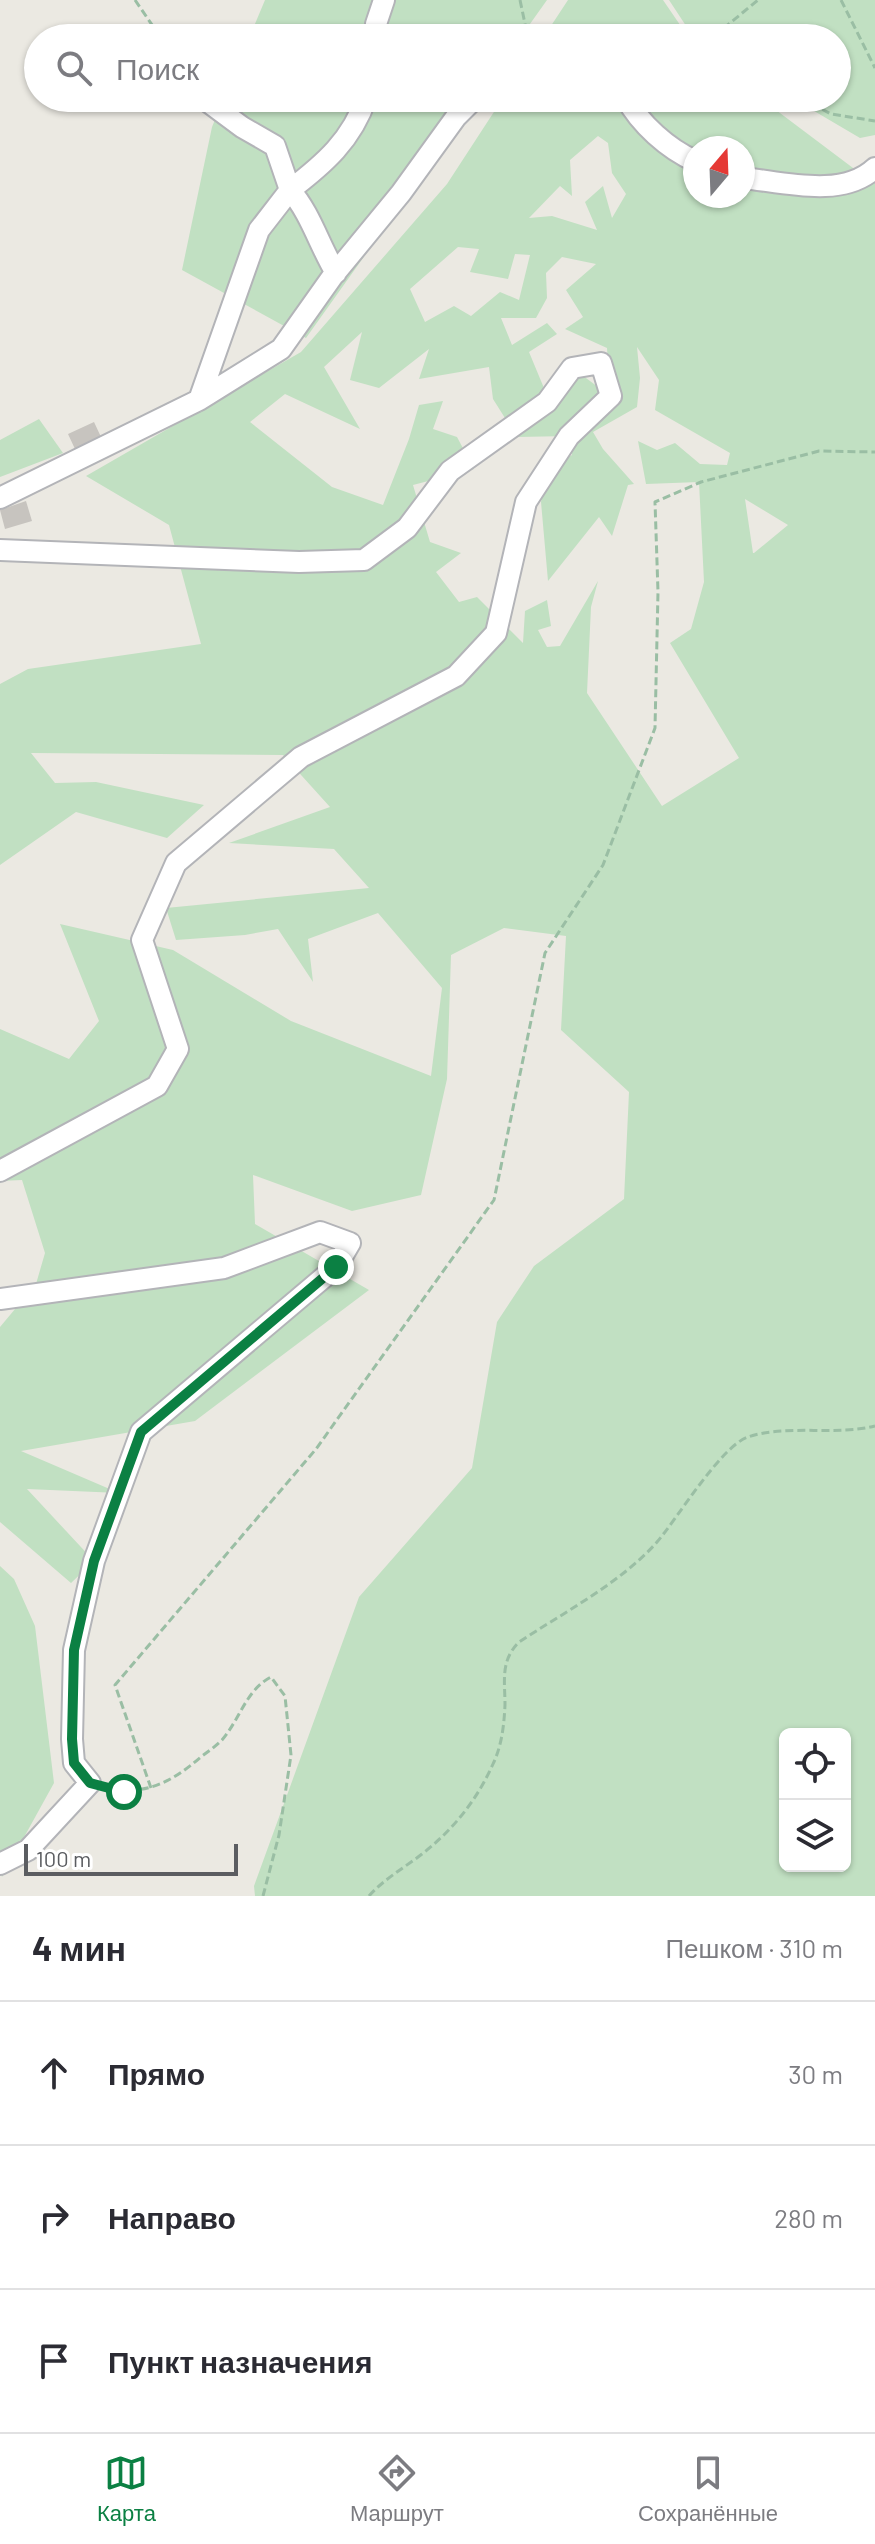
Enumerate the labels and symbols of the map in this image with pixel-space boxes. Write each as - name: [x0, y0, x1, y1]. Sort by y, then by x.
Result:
- north arrow: [683, 136, 755, 208]
- route end: [318, 1249, 354, 1285]
- route start: [106, 1774, 142, 1810]
- scale bar: [24, 1840, 238, 1876]

